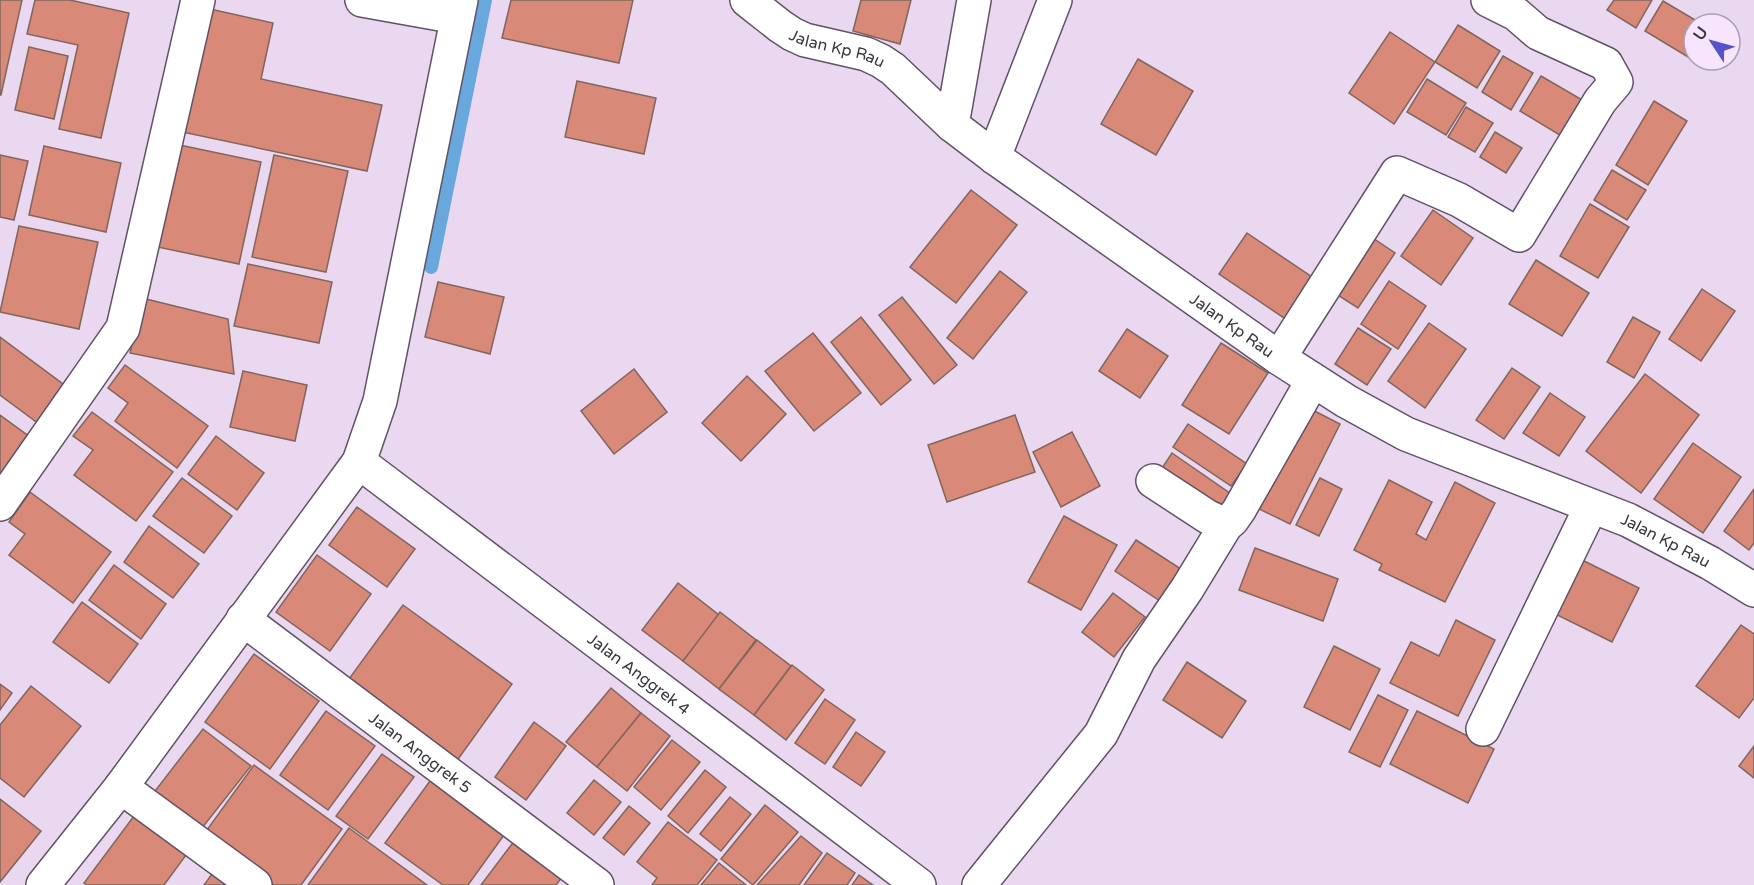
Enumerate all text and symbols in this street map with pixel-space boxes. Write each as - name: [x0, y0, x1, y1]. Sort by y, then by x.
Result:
- north arrow: [1682, 12, 1742, 72]
- text: U: [1689, 23, 1712, 45]
- street label: Jalan Kp Rau: [786, 25, 888, 72]
- street label: Jalan Kp Rau: [1186, 289, 1278, 362]
- street label: Jalan Kp Rau: [1618, 509, 1714, 572]
- street label: Jalan Anggrek 4: [583, 629, 694, 719]
- street label: Jalan Anggrek 5: [365, 708, 475, 798]

